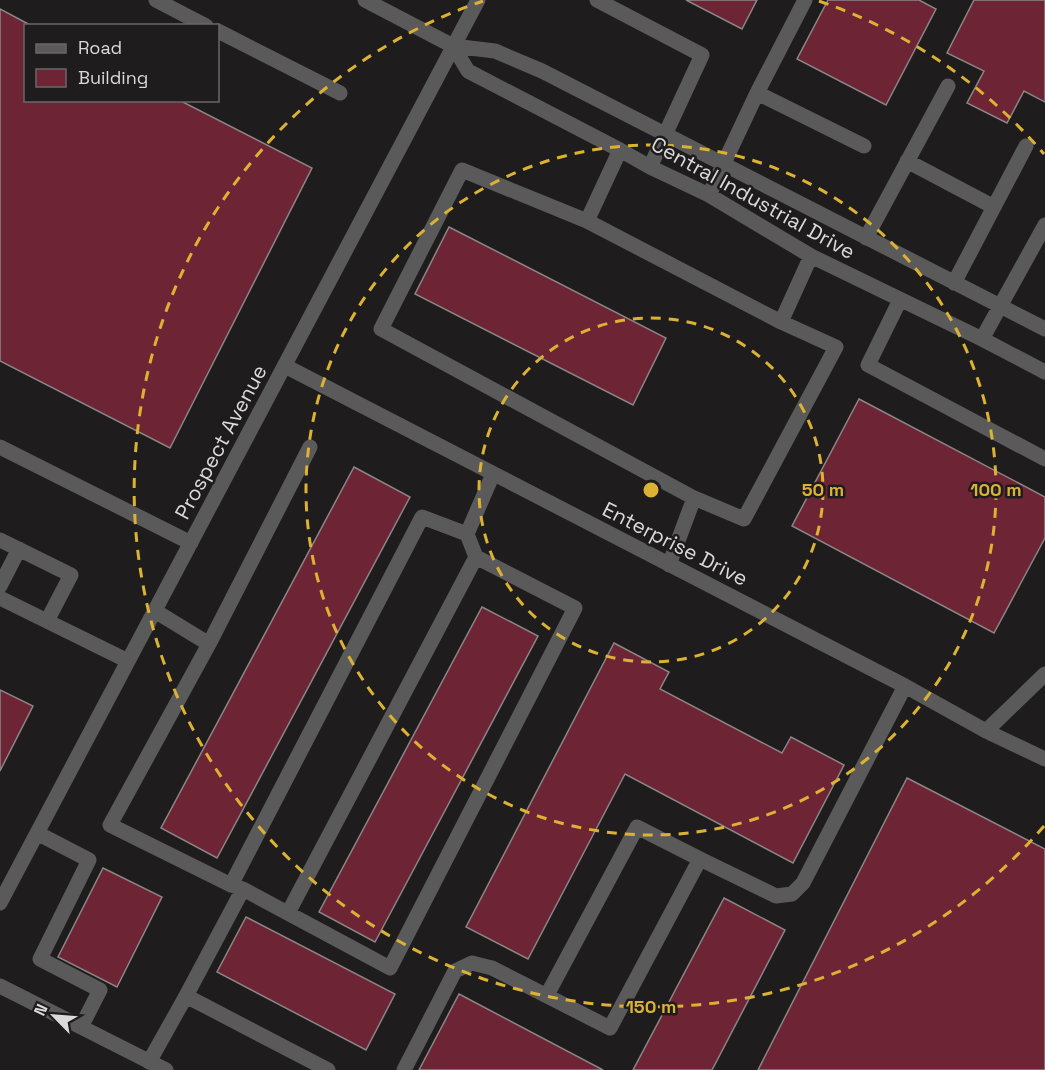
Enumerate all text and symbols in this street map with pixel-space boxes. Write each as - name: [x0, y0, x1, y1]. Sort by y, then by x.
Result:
- legend: [24, 24, 219, 102]
- text: Road: [78, 36, 122, 59]
- text: Building: [78, 66, 148, 89]
- street label: Central Industrial Drive: [646, 130, 860, 265]
- street label: Prospect Avenue: [168, 360, 273, 524]
- text: 50 m: [802, 478, 844, 501]
- text: 100 m: [970, 478, 1022, 501]
- centre of rings: [641, 480, 661, 500]
- street label: Enterprise Drive: [598, 495, 753, 592]
- north arrow: [24, 986, 84, 1046]
- text: 150 m: [626, 995, 676, 1018]
- text: N: [29, 1001, 53, 1019]

